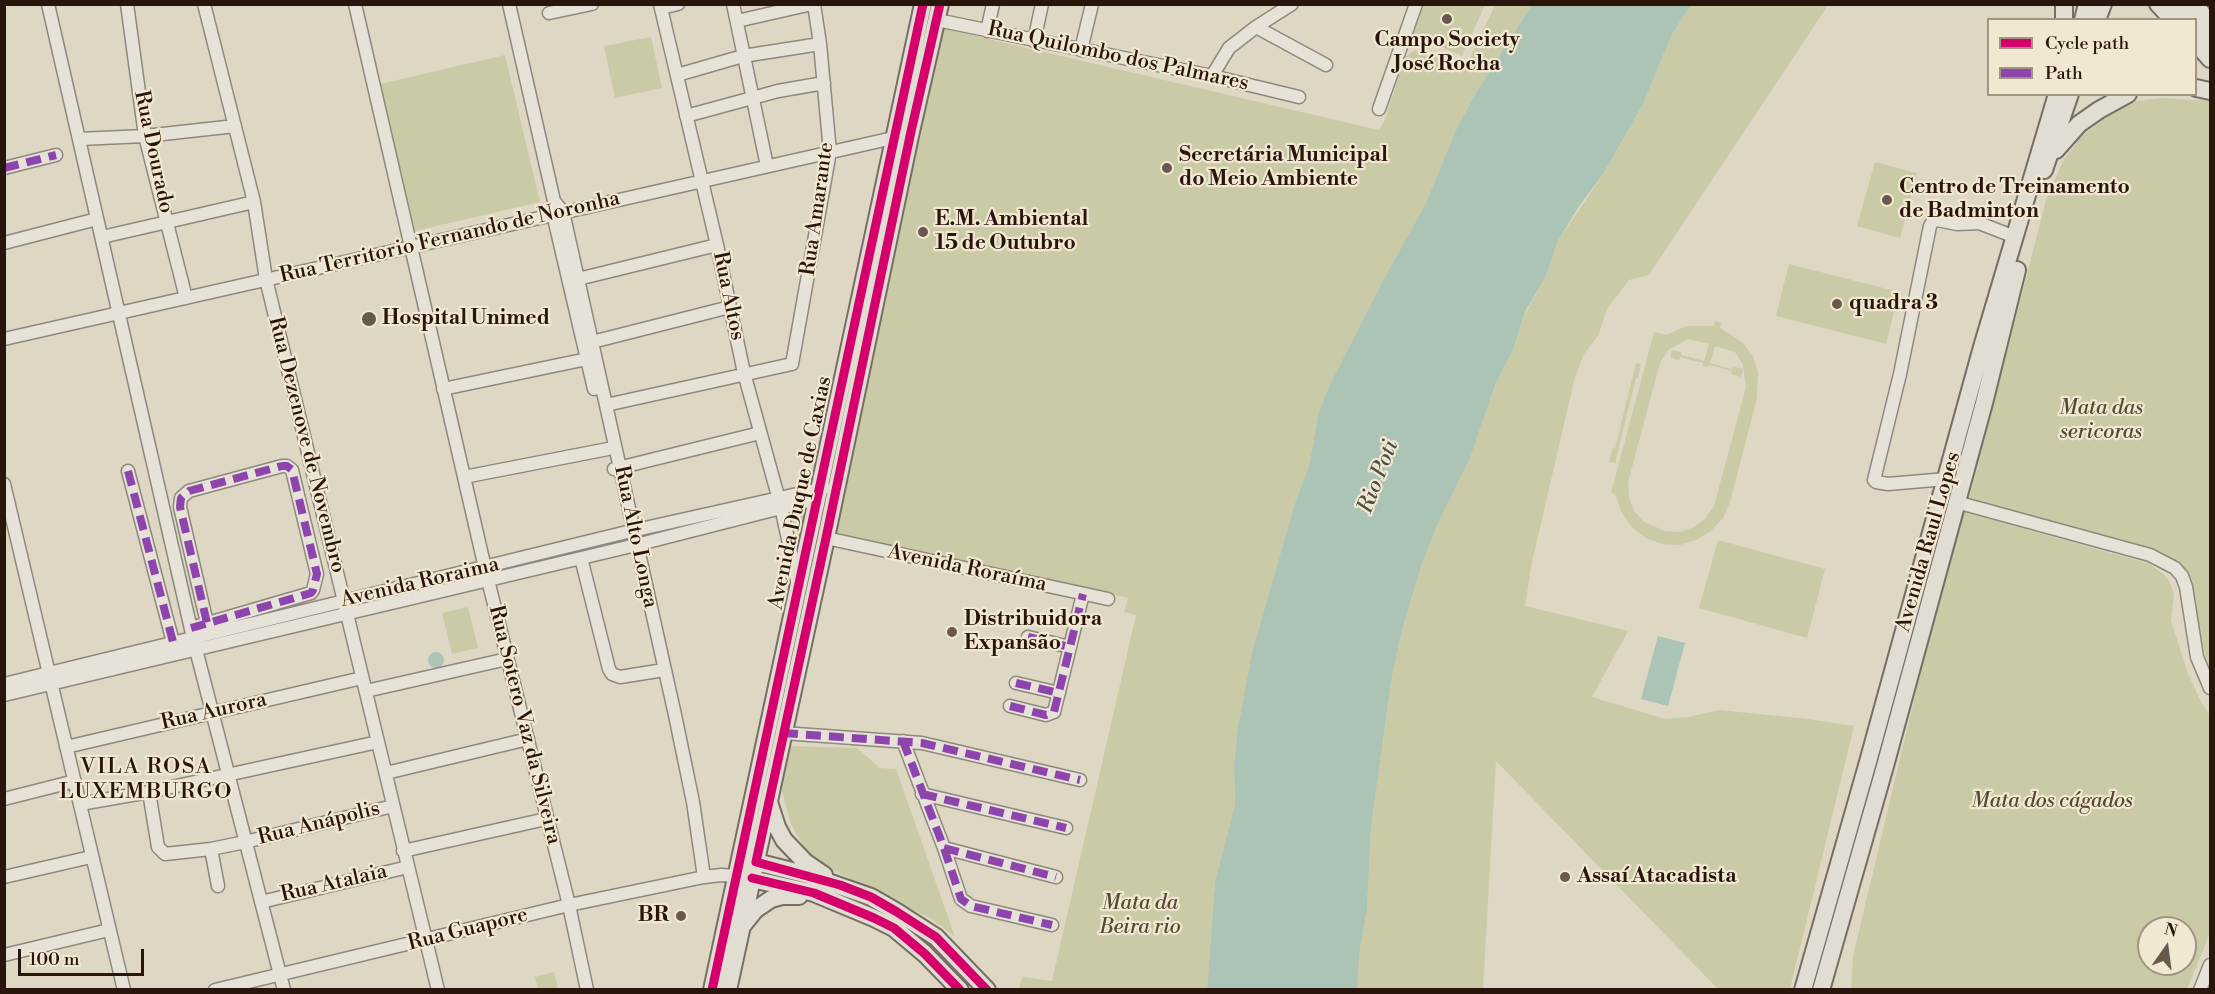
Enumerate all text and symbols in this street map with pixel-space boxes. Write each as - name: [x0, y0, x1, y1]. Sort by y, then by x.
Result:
- marker: Campo Society José Rocha: [1440, 12, 1454, 26]
- street label: Rua Quilombo dos Palmares: [985, 17, 1251, 97]
- legend: [1987, 18, 2197, 96]
- place label: Campo Society José Rocha: [1374, 28, 1520, 78]
- text: Cycle path: [2045, 32, 2129, 55]
- text: Path: [2045, 62, 2083, 85]
- street label: Rua Dourado: [128, 88, 178, 216]
- street label: Rua Amarante: [796, 140, 840, 278]
- place label: Secretária Municipal do Meio Ambiente: [1179, 143, 1388, 193]
- marker: Secretária Municipal do Meio Ambiente: [1160, 161, 1174, 175]
- place label: Centro de Treinamento de Badminton: [1899, 175, 2130, 225]
- street label: Rua Territorio Fernando de Noronha: [277, 187, 623, 289]
- marker: Centro de Treinamento de Badminton: [1880, 193, 1894, 207]
- place label: E.M. Ambiental 15 de Outubro: [935, 207, 1088, 257]
- marker: E.M. Ambiental 15 de Outubro: [916, 225, 930, 239]
- street label: Rua Altos: [706, 249, 750, 343]
- place label: quadra 3: [1849, 291, 1938, 317]
- marker: quadra 3: [1830, 297, 1844, 311]
- place label: Hospital Unimed: [382, 306, 550, 332]
- marker: Hospital Unimed: [360, 310, 378, 328]
- street label: Rua Dezenove de Novembro: [262, 314, 350, 576]
- street label: Avenida Duque de Caxias: [764, 374, 838, 612]
- park label: Mata das sericoras: [2059, 396, 2143, 446]
- water label: Rio Poti: [1353, 437, 1405, 517]
- street label: Avenida Raul Lopes: [1891, 449, 1967, 635]
- street label: Rua Alto Longa: [608, 463, 662, 611]
- street label: Avenida Roraíma: [885, 540, 1049, 598]
- street label: Avenida Roraima: [338, 552, 502, 614]
- street label: Rua Sotero Vaz da Silveira: [482, 603, 566, 847]
- place label: Distribuidora Expansão: [964, 607, 1102, 657]
- marker: Distribuidora Expansão: [945, 625, 959, 639]
- street label: Rua Aurora: [159, 688, 269, 736]
- district label: VILA ROSA LUXEMBURGO: [59, 755, 233, 806]
- park label: Mata dos cágados: [1971, 789, 2133, 815]
- street label: Rua Anápolis: [255, 797, 383, 851]
- street label: Rua Atalaia: [278, 860, 390, 908]
- place label: Assaí Atacadista: [1577, 864, 1737, 890]
- marker: Assaí Atacadista: [1558, 870, 1572, 884]
- park label: Mata da Beira rio: [1099, 891, 1181, 941]
- street label: Rua Guapore: [405, 903, 531, 957]
- place label: BR: [638, 903, 669, 929]
- marker: BR: [674, 909, 688, 923]
- north arrow: [2137, 916, 2197, 976]
- text: N: [2162, 919, 2179, 942]
- scale bar: [21, 937, 147, 975]
- text: 100 m: [29, 948, 80, 971]

